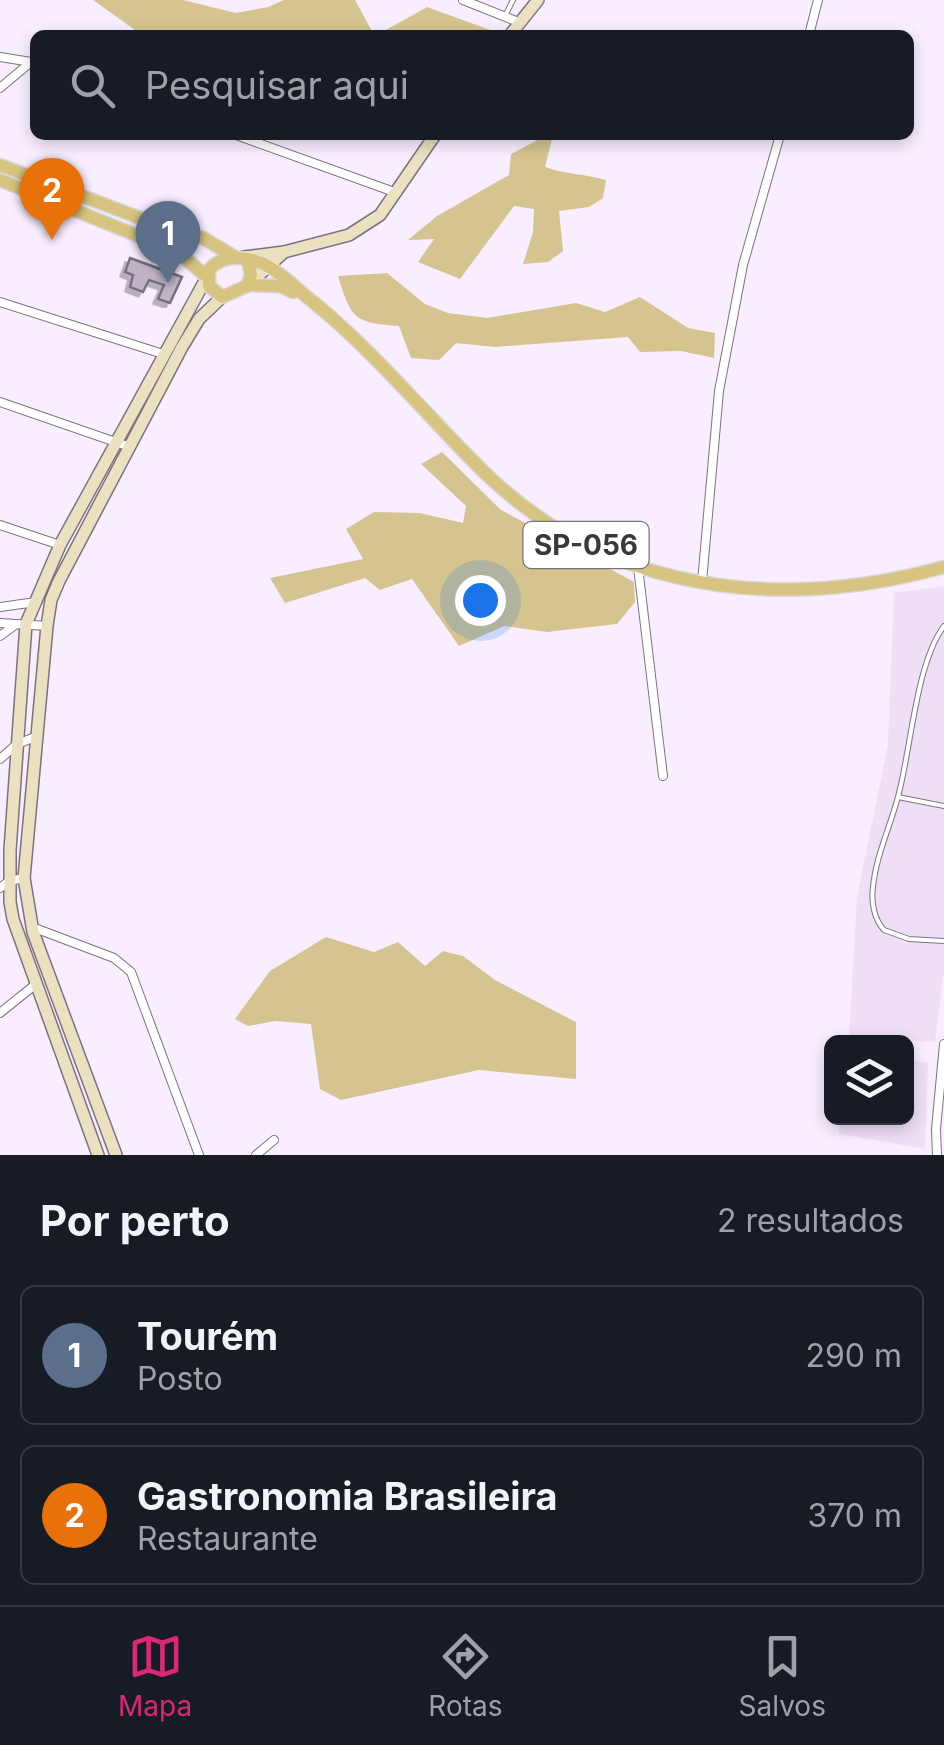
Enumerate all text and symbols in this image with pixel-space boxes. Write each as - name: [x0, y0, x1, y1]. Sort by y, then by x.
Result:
- search box: [30, 30, 914, 140]
- icon: search: [65, 58, 120, 113]
- text: Pesquisar aqui: [145, 62, 409, 108]
- pin: 2: [20, 158, 84, 240]
- pin: 1: [136, 200, 200, 283]
- road number: SP-056: [524, 522, 648, 568]
- your location: [455, 575, 506, 626]
- map controls: [824, 1035, 914, 1125]
- button: layers: [824, 1035, 914, 1125]
- text: Por perto: [40, 1195, 230, 1246]
- text: 2 resultados: [717, 1201, 904, 1240]
- text: Tourém: [137, 1313, 278, 1359]
- text: 1: [68, 1336, 81, 1375]
- text: 290 m: [805, 1336, 902, 1375]
- text: Posto: [137, 1359, 223, 1398]
- text: Gastronomia Brasileira: [137, 1473, 558, 1519]
- text: 2: [64, 1496, 85, 1535]
- text: 370 m: [807, 1496, 902, 1535]
- text: Restaurante: [137, 1519, 318, 1558]
- tab: Mapa: [118, 1629, 192, 1723]
- tab: Rotas: [428, 1629, 502, 1723]
- tab: Salvos: [739, 1629, 826, 1723]

